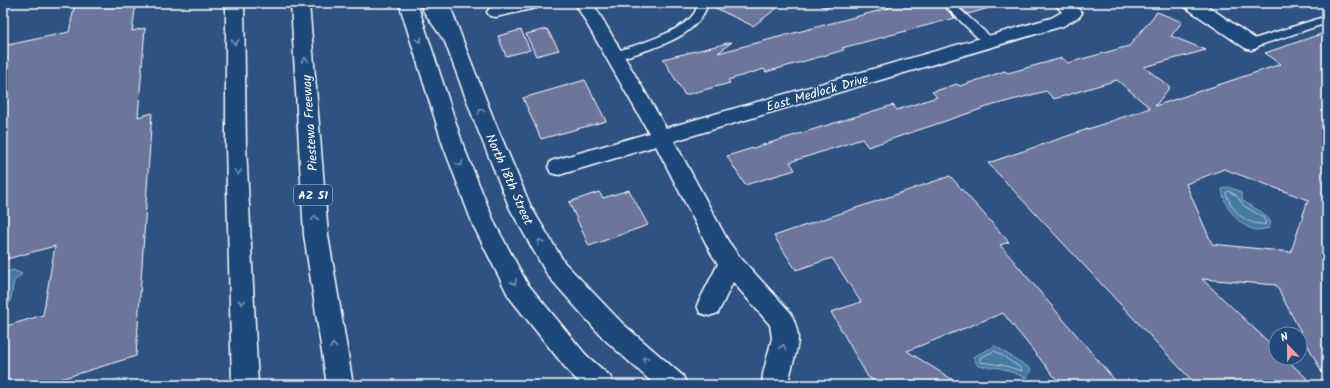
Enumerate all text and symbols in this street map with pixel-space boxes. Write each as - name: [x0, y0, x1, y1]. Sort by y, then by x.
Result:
- one-way arrow: [414, 37, 423, 44]
- one-way arrow: [231, 39, 239, 45]
- one-way arrow: [300, 57, 309, 63]
- street label: East Medlock Drive: [764, 69, 871, 118]
- street label: Piestewa Freeway: [297, 73, 324, 172]
- one-way arrow: [477, 107, 485, 114]
- street label: North 18th Street: [479, 130, 539, 230]
- one-way arrow: [456, 160, 464, 167]
- one-way arrow: [234, 169, 242, 175]
- road number: AZ 51: [294, 185, 332, 205]
- one-way arrow: [310, 215, 319, 221]
- one-way arrow: [538, 239, 545, 246]
- one-way arrow: [509, 278, 516, 285]
- one-way arrow: [238, 299, 246, 305]
- north arrow: [1268, 326, 1308, 366]
- text: N: [1278, 328, 1291, 347]
- one-way arrow: [330, 343, 338, 350]
- one-way arrow: [778, 344, 786, 350]
- one-way arrow: [642, 357, 649, 364]

